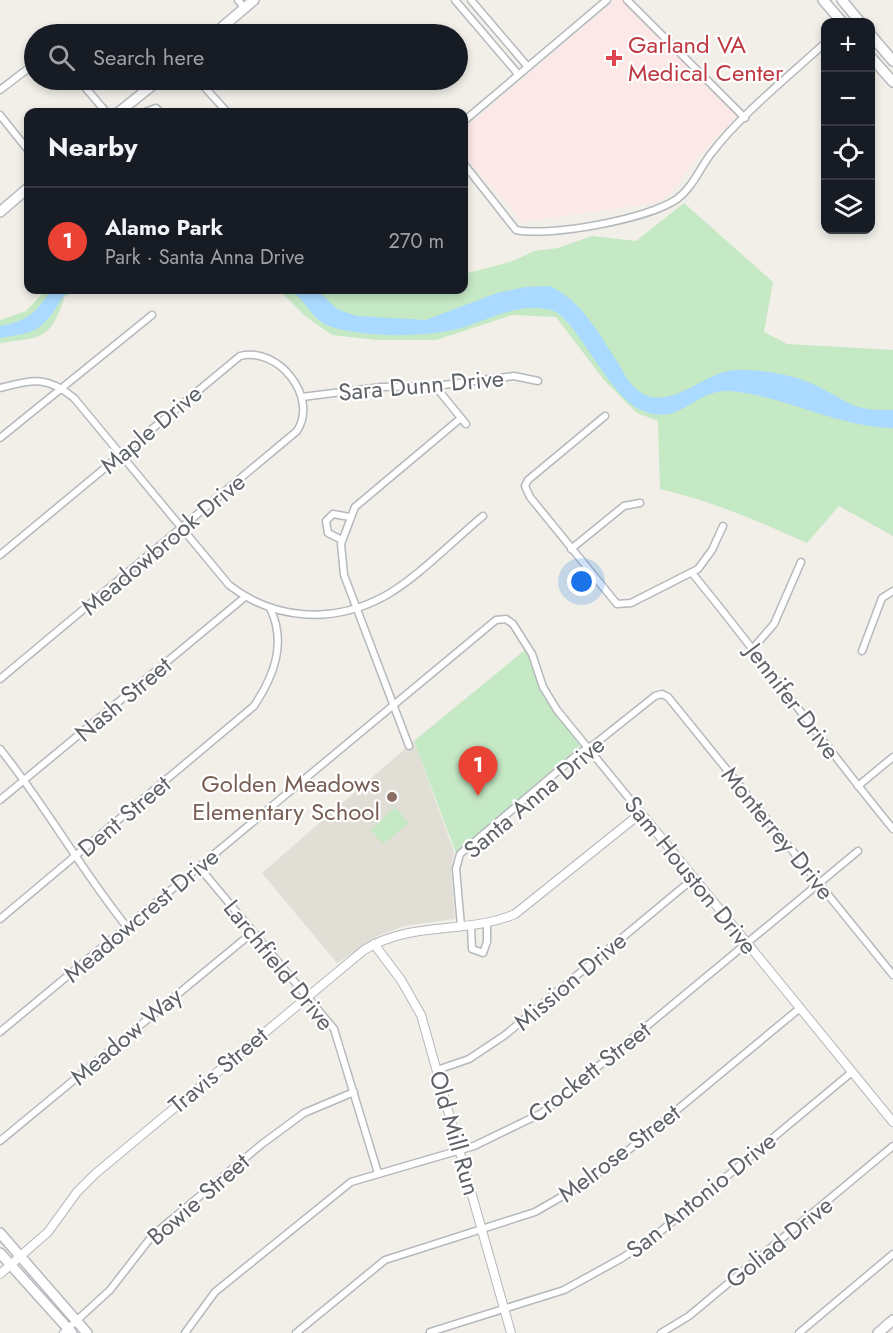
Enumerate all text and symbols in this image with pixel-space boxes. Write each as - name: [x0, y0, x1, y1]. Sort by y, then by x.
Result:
- map controls: [821, 18, 875, 234]
- button: +: [821, 18, 875, 72]
- search box: [24, 24, 468, 90]
- place label: Garland VA Medical Center: [628, 27, 784, 90]
- icon: search: [45, 41, 78, 74]
- text: Search here: [93, 41, 204, 73]
- marker: Garland VA Medical Center: [605, 49, 623, 67]
- button: −: [821, 72, 875, 126]
- button: locate: [821, 126, 875, 180]
- text: Nearby: [48, 128, 137, 166]
- button: layers: [821, 180, 875, 234]
- text: Alamo Park: [105, 211, 223, 243]
- text: 1: [62, 227, 73, 256]
- text: 270 m: [389, 227, 444, 256]
- text: Park · Santa Anna Drive: [105, 243, 304, 272]
- street label: Sara Dunn Drive: [337, 360, 505, 410]
- street label: Maple Drive: [93, 376, 209, 482]
- street label: Meadowbrook Drive: [73, 465, 253, 623]
- your location: [567, 567, 596, 596]
- street label: Jennifer Drive: [736, 633, 848, 766]
- street label: Nash Street: [67, 648, 179, 750]
- street label: Santa Anna Drive: [456, 727, 612, 867]
- pin: 1: [458, 746, 498, 796]
- street label: Monterrey Drive: [713, 759, 843, 907]
- place label: Golden Meadows Elementary School: [192, 766, 380, 829]
- street label: Dent Street: [70, 767, 178, 865]
- street label: Sam Houston Drive: [616, 788, 766, 962]
- marker: Golden Meadows Elementary School: [385, 790, 399, 804]
- street label: Meadowcrest Drive: [56, 839, 226, 991]
- street label: Larchfield Drive: [215, 892, 343, 1038]
- street label: Mission Drive: [506, 923, 634, 1039]
- street label: Meadow Way: [62, 978, 190, 1093]
- street label: Crockett Street: [520, 1013, 658, 1131]
- street label: Travis Street: [161, 1018, 275, 1122]
- street label: Old Mill Run: [421, 1067, 489, 1199]
- street label: Melrose Street: [551, 1095, 688, 1211]
- street label: San Antonio Drive: [618, 1123, 784, 1267]
- street label: Bowie Street: [139, 1144, 257, 1253]
- street label: Goliad Drive: [718, 1188, 840, 1296]

